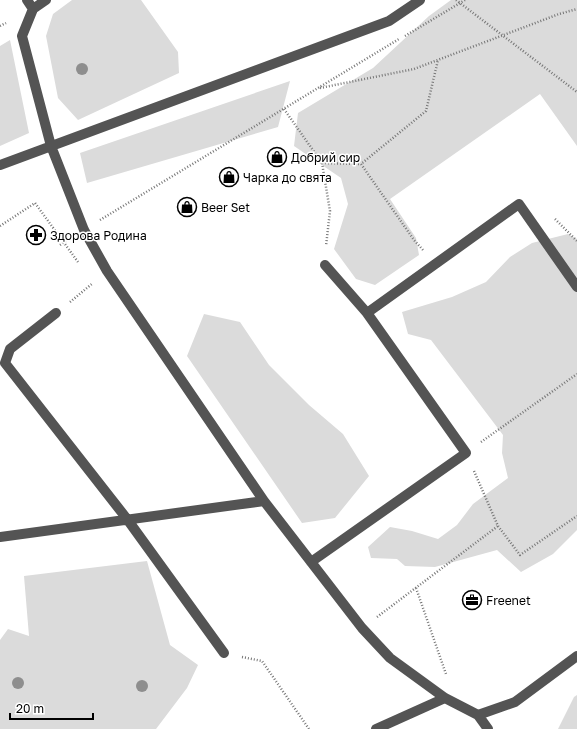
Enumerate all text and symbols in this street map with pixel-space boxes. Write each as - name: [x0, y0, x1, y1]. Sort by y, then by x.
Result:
- shop icon: Добрий сир: [266, 146, 288, 168]
- place label: Добрий сир: [291, 150, 360, 165]
- shop icon: Чарка до свята: [218, 166, 240, 188]
- place label: Чарка до свята: [243, 170, 332, 185]
- shop icon: Beer Set: [176, 196, 198, 218]
- place label: Beer Set: [201, 200, 250, 215]
- pharmacy icon: Здорова Родина: [25, 224, 47, 246]
- place label: Здорова Родина: [50, 228, 147, 243]
- office icon: Freenet: [461, 589, 483, 611]
- place label: Freenet: [486, 593, 531, 608]
- scale bar: [10, 695, 93, 721]
- text: 20 m: [16, 701, 44, 716]

